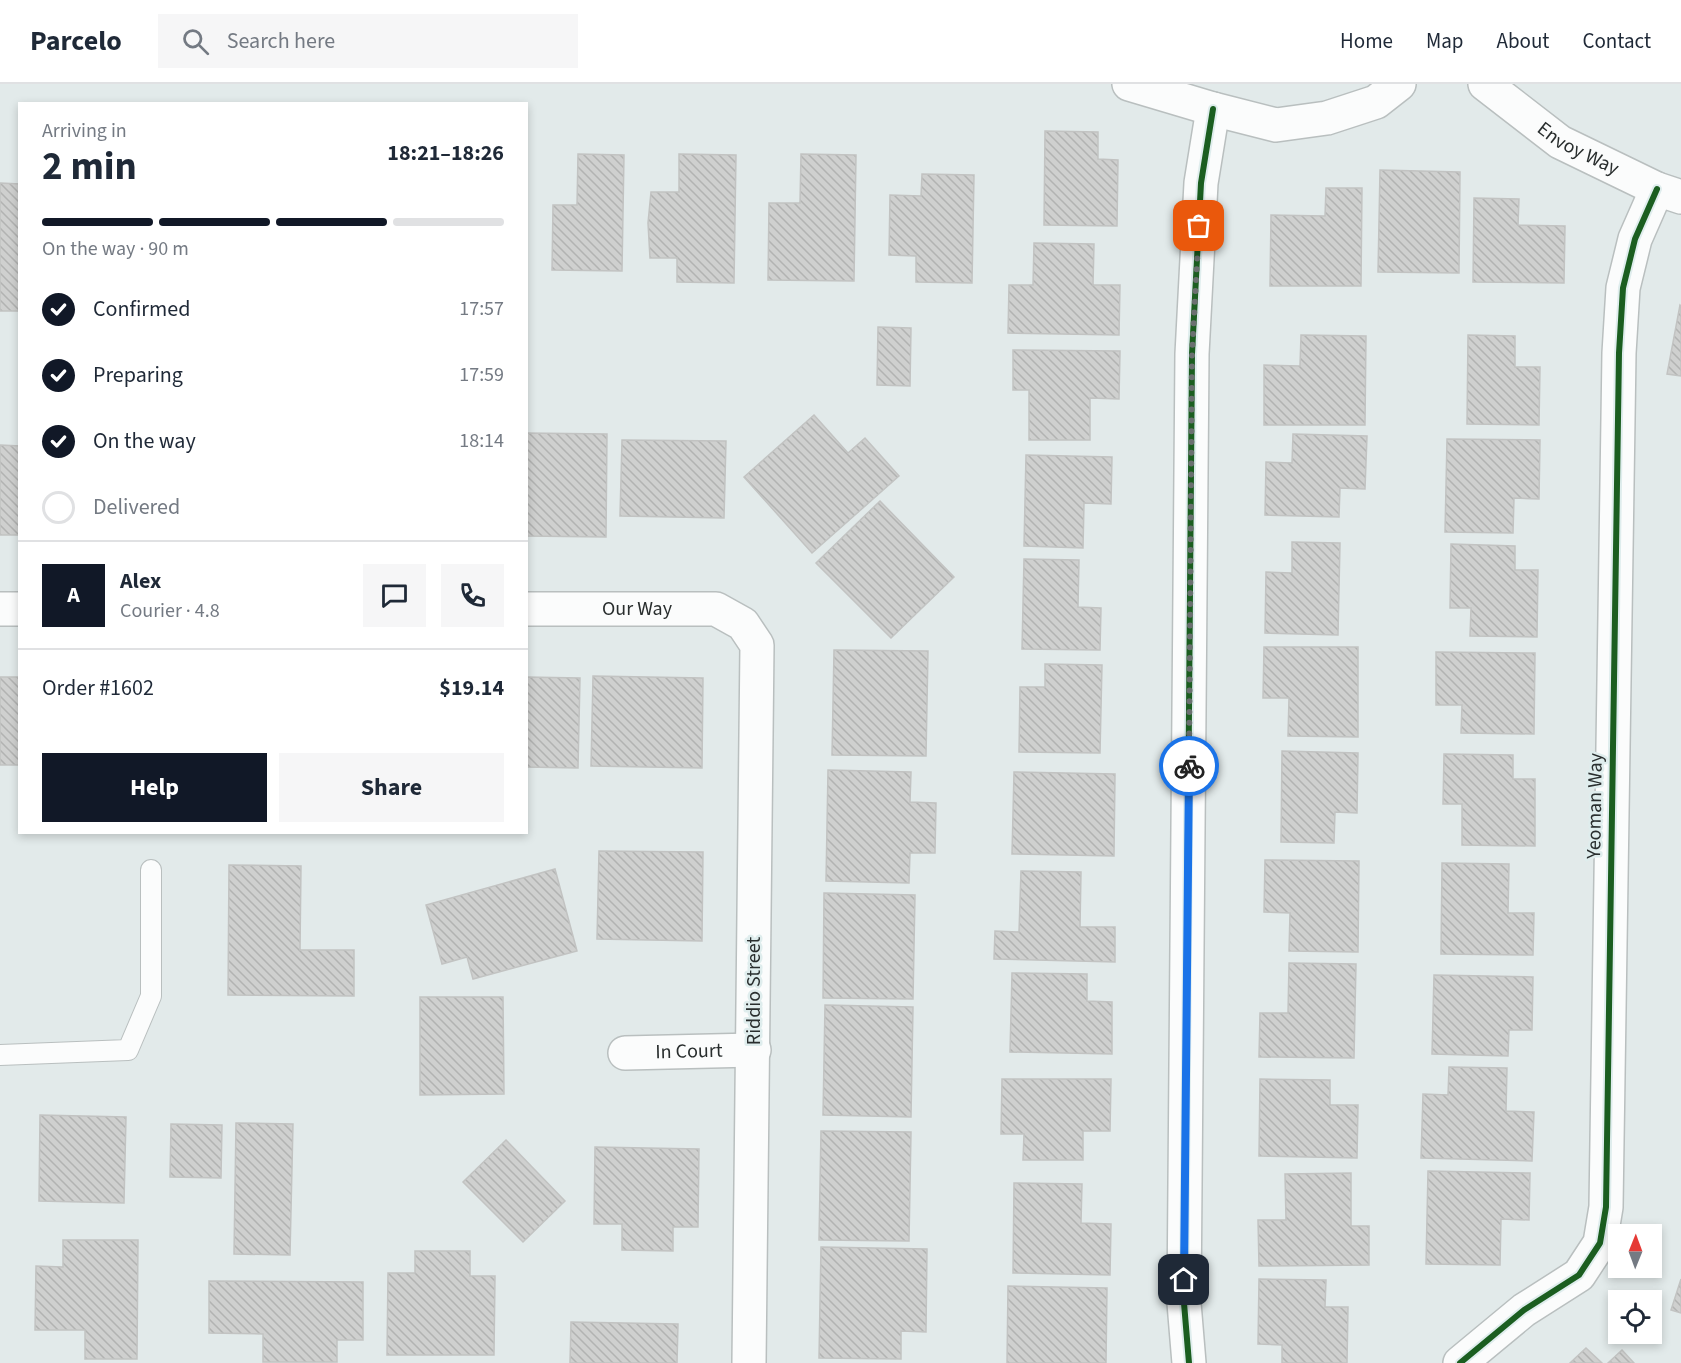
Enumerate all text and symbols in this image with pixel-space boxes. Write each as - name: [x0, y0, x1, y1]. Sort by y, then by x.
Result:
- search box: [158, 14, 578, 68]
- text: Parcelo: [30, 21, 122, 61]
- icon: search: [179, 25, 212, 58]
- text: Search here: [227, 25, 335, 57]
- text: Home: [1340, 26, 1393, 56]
- text: Map: [1426, 26, 1464, 56]
- text: About: [1497, 26, 1549, 56]
- text: Contact: [1582, 26, 1651, 56]
- street label: Envoy Way: [1531, 115, 1624, 183]
- text: Arriving in: [42, 117, 127, 145]
- text: 18:21–18:26: [387, 137, 504, 169]
- text: 2 min: [42, 139, 137, 195]
- pin: [1173, 200, 1224, 251]
- icon: bag: [1182, 209, 1215, 242]
- text: On the way · 90 m: [42, 235, 189, 263]
- icon: check: [42, 293, 75, 326]
- text: Confirmed: [93, 293, 190, 325]
- text: 17:57: [459, 295, 504, 323]
- icon: check: [42, 359, 75, 392]
- text: Preparing: [93, 359, 183, 391]
- text: 17:59: [459, 361, 504, 389]
- icon: check: [42, 425, 75, 458]
- text: On the way: [93, 425, 196, 457]
- text: 18:14: [459, 427, 504, 455]
- text: Delivered: [93, 491, 180, 523]
- button: chat: [363, 564, 426, 627]
- button: phone: [441, 564, 504, 627]
- text: Alex: [120, 565, 161, 597]
- text: A: [67, 579, 80, 611]
- street label: Our Way: [602, 595, 673, 623]
- text: Courier · 4.8: [120, 597, 220, 625]
- text: Order #1602: [42, 672, 154, 704]
- text: $19.14: [439, 672, 504, 704]
- courier: [1159, 736, 1219, 796]
- icon: bike: [1173, 750, 1206, 783]
- street label: Yeoman Way: [1580, 752, 1610, 860]
- button: Help: [42, 753, 267, 822]
- button: Share: [279, 753, 504, 822]
- street label: Riddio Street: [740, 937, 768, 1045]
- street label: In Court: [655, 1037, 723, 1066]
- north arrow: [1608, 1224, 1662, 1278]
- map controls: [1608, 1224, 1662, 1344]
- pin: [1158, 1254, 1209, 1305]
- icon: home: [1167, 1263, 1200, 1296]
- button: locate: [1608, 1290, 1662, 1344]

